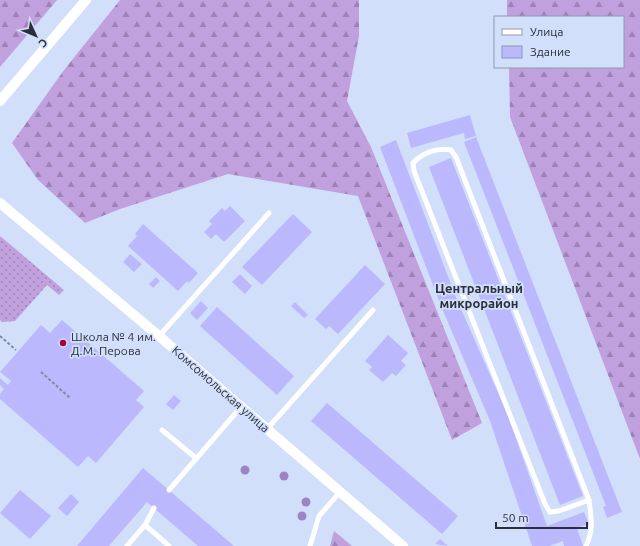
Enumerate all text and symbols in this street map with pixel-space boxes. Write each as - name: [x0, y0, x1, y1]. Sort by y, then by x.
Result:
- north arrow: [16, 16, 56, 56]
- legend: [494, 16, 624, 68]
- text: Улица: [530, 25, 563, 38]
- text: С: [36, 36, 50, 50]
- text: Здание: [530, 45, 571, 58]
- district label: Центральный микрорайон: [435, 281, 523, 310]
- place label: Школа № 4 им. Д.М. Перова: [71, 330, 156, 357]
- marker: Школа № 4 им. Д.М. Перова: [58, 338, 68, 348]
- street label: Комсомольская улица: [170, 343, 272, 435]
- scale bar: [496, 504, 587, 530]
- text: 50 m: [502, 511, 529, 524]

